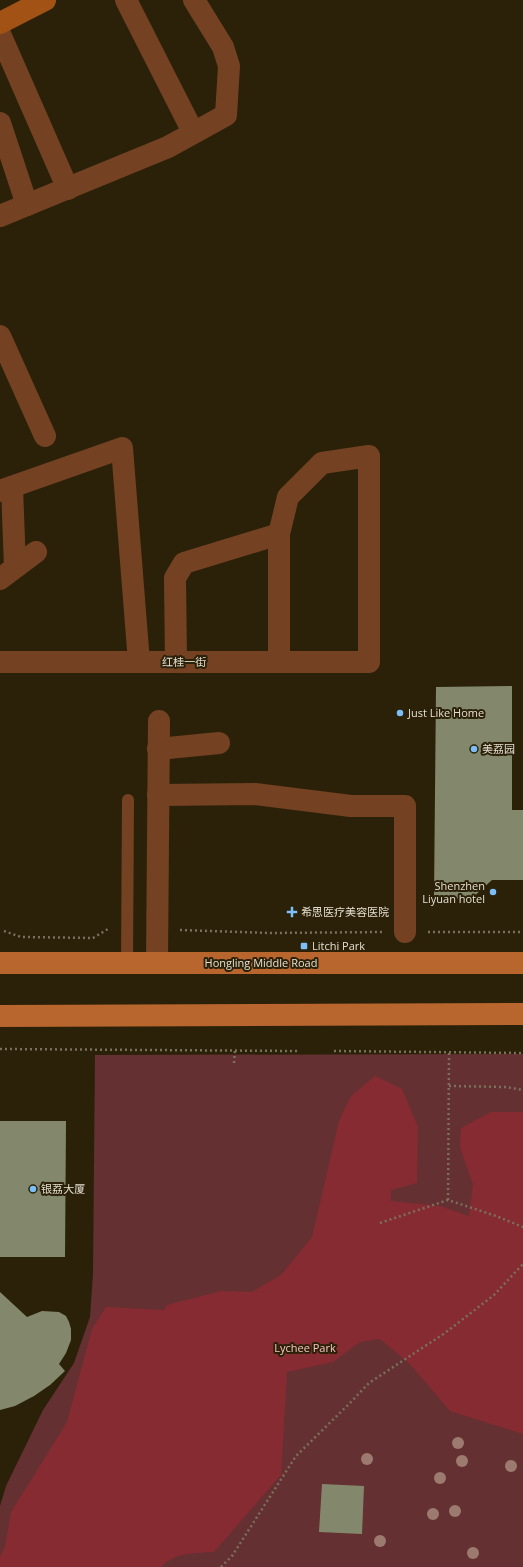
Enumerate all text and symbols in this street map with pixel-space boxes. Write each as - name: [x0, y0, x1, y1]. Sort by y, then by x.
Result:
- street label: 红桂一街: [162, 654, 206, 669]
- place label: Just Like Home: [407, 705, 484, 720]
- marker: Just Like Home: [395, 708, 405, 718]
- place label: 美荔园: [482, 741, 515, 756]
- marker: 美荔园: [469, 744, 479, 754]
- place label: Shenzhen Liyuan hotel: [422, 878, 485, 906]
- marker: Shenzhen Liyuan hotel: [488, 887, 498, 897]
- place label: 希思医疗美容医院: [301, 904, 389, 919]
- marker: 希思医疗美容医院: [286, 906, 298, 918]
- place label: Litchi Park: [312, 938, 365, 953]
- marker: Litchi Park: [299, 941, 309, 951]
- street label: Hongling Middle Road: [205, 955, 317, 970]
- place label: 银荔大厦: [41, 1181, 85, 1196]
- marker: 银荔大厦: [28, 1184, 38, 1194]
- park label: Lychee Park: [274, 1340, 336, 1355]

